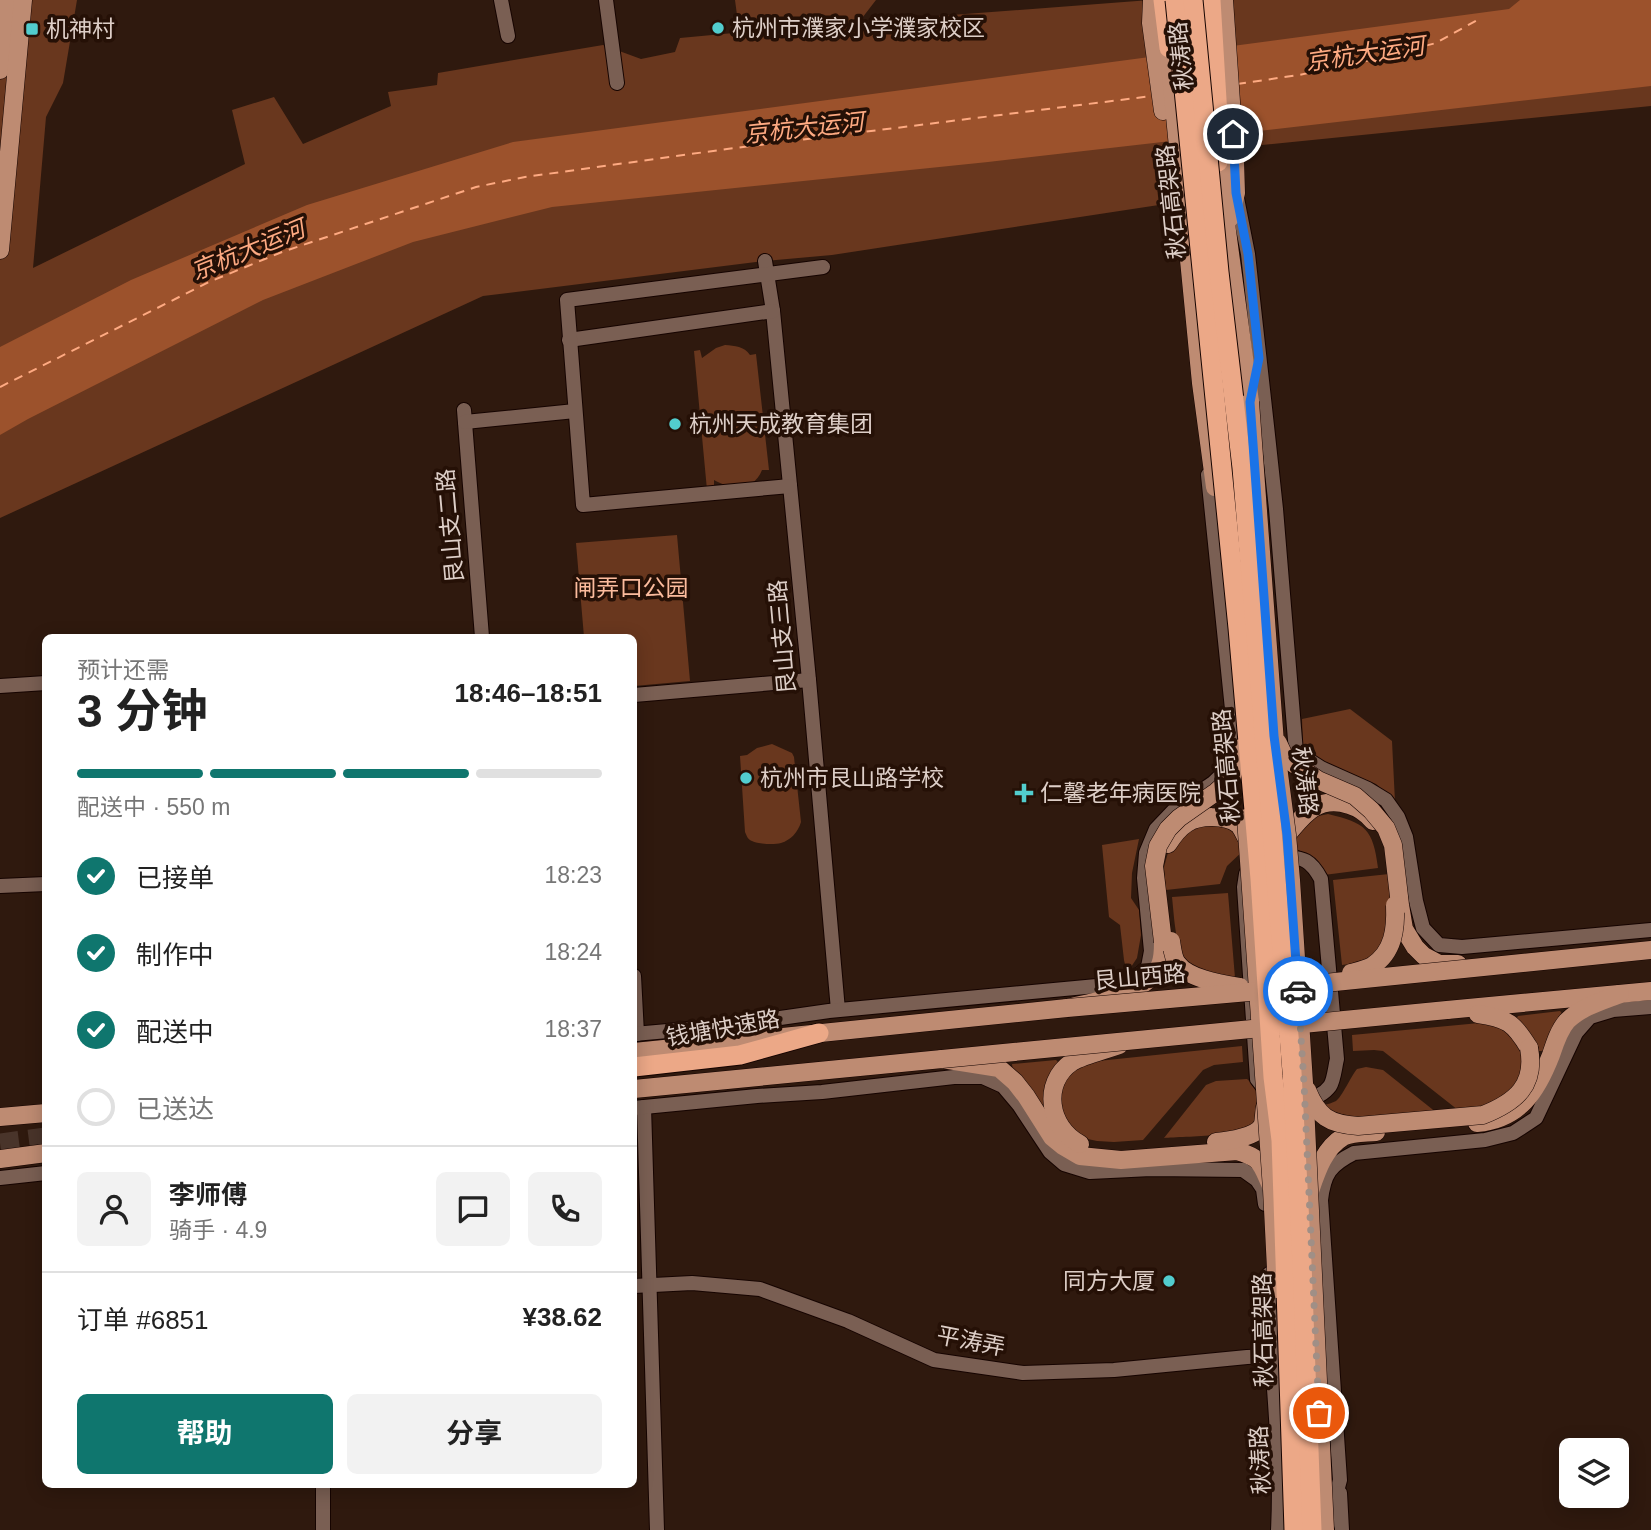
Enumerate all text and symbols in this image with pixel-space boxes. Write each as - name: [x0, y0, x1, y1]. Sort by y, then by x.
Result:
- place label: 杭州市濮家小学濮家校区: [732, 15, 985, 41]
- place label: 机神村: [46, 16, 115, 42]
- marker: 杭州市濮家小学濮家校区: [710, 20, 726, 36]
- street label: 秋涛路: [1164, 20, 1198, 92]
- marker: 机神村: [24, 21, 40, 37]
- water label: 京杭大运河: [1304, 31, 1430, 75]
- pin: [1203, 104, 1263, 164]
- water label: 京杭大运河: [743, 107, 869, 147]
- icon: home: [1214, 115, 1252, 153]
- street label: 秋石高架路: [1152, 143, 1190, 261]
- water label: 京杭大运河: [187, 213, 312, 285]
- place label: 杭州天成教育集团: [689, 411, 873, 437]
- marker: 杭州天成教育集团: [667, 416, 683, 432]
- street label: 艮山支二路: [432, 468, 468, 584]
- park label: 闸弄口公园: [574, 575, 689, 601]
- street label: 艮山支三路: [764, 579, 800, 695]
- text: 预计还需: [77, 657, 169, 683]
- text: 18:46–18:51: [455, 678, 602, 708]
- text: 3 分钟: [77, 685, 207, 737]
- street label: 秋石高架路: [1208, 708, 1244, 824]
- street label: 秋涛路: [1288, 745, 1322, 817]
- place label: 杭州市艮山路学校: [760, 765, 944, 791]
- marker: 杭州市艮山路学校: [738, 770, 754, 786]
- place label: 仁馨老年病医院: [1040, 780, 1201, 806]
- marker: 仁馨老年病医院: [1014, 783, 1034, 803]
- text: 配送中 · 550 m: [77, 794, 230, 820]
- icon: check: [77, 857, 115, 895]
- text: 18:23: [544, 862, 602, 888]
- text: 已接单: [136, 863, 214, 893]
- icon: check: [77, 934, 115, 972]
- text: 18:24: [544, 939, 602, 965]
- text: 制作中: [136, 940, 214, 970]
- courier: [1263, 956, 1333, 1026]
- street label: 艮山西路: [1093, 960, 1187, 994]
- icon: car: [1279, 972, 1317, 1010]
- street label: 钱塘快速路: [664, 1005, 782, 1051]
- icon: check: [77, 1011, 115, 1049]
- text: 18:37: [544, 1016, 602, 1042]
- text: 配送中: [136, 1017, 214, 1047]
- text: 已送达: [136, 1094, 214, 1124]
- button: person: [77, 1172, 151, 1246]
- button: chat: [436, 1172, 510, 1246]
- button: phone: [528, 1172, 602, 1246]
- text: 李师傅: [169, 1180, 247, 1210]
- text: 骑手 · 4.9: [169, 1217, 267, 1243]
- place label: 同方大厦: [1063, 1268, 1155, 1294]
- street label: 秋石高架路: [1249, 1272, 1277, 1388]
- marker: 同方大厦: [1161, 1273, 1177, 1289]
- text: ¥38.62: [522, 1302, 602, 1332]
- text: 订单 #6851: [77, 1305, 209, 1335]
- street label: 平涛弄: [935, 1322, 1007, 1360]
- pin: [1289, 1383, 1349, 1443]
- button: 帮助: [77, 1394, 333, 1474]
- button: 分享: [347, 1394, 602, 1474]
- icon: bag: [1300, 1394, 1338, 1432]
- street label: 秋涛路: [1245, 1425, 1275, 1495]
- map controls: [1559, 1438, 1629, 1508]
- button: layers: [1559, 1438, 1629, 1508]

